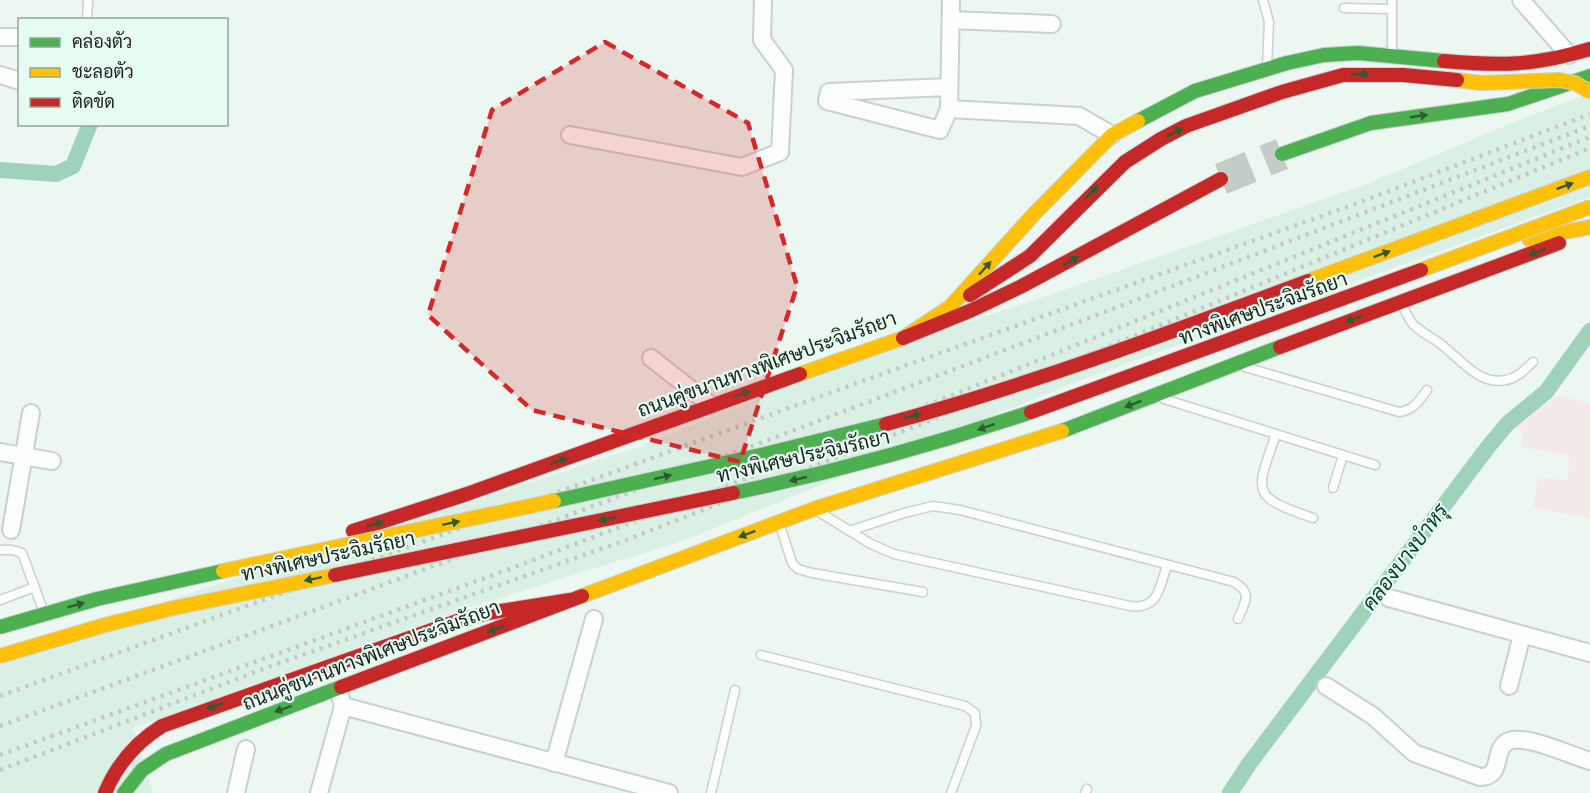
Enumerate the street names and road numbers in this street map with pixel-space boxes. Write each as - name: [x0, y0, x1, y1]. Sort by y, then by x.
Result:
- street label: ทางพิเศษประจิมรัถยา: [1175, 265, 1350, 349]
- street label: ถนนคู่ขนานทางพิเศษประจิมรัถยา: [634, 305, 901, 425]
- street label: ทางพิเศษประจิมรัถยา: [714, 423, 892, 487]
- street label: ทางพิเศษประจิมรัถยา: [239, 525, 417, 585]
- street label: ถนนคู่ขนานทางพิเศษประจิมรัถยา: [239, 594, 504, 718]

